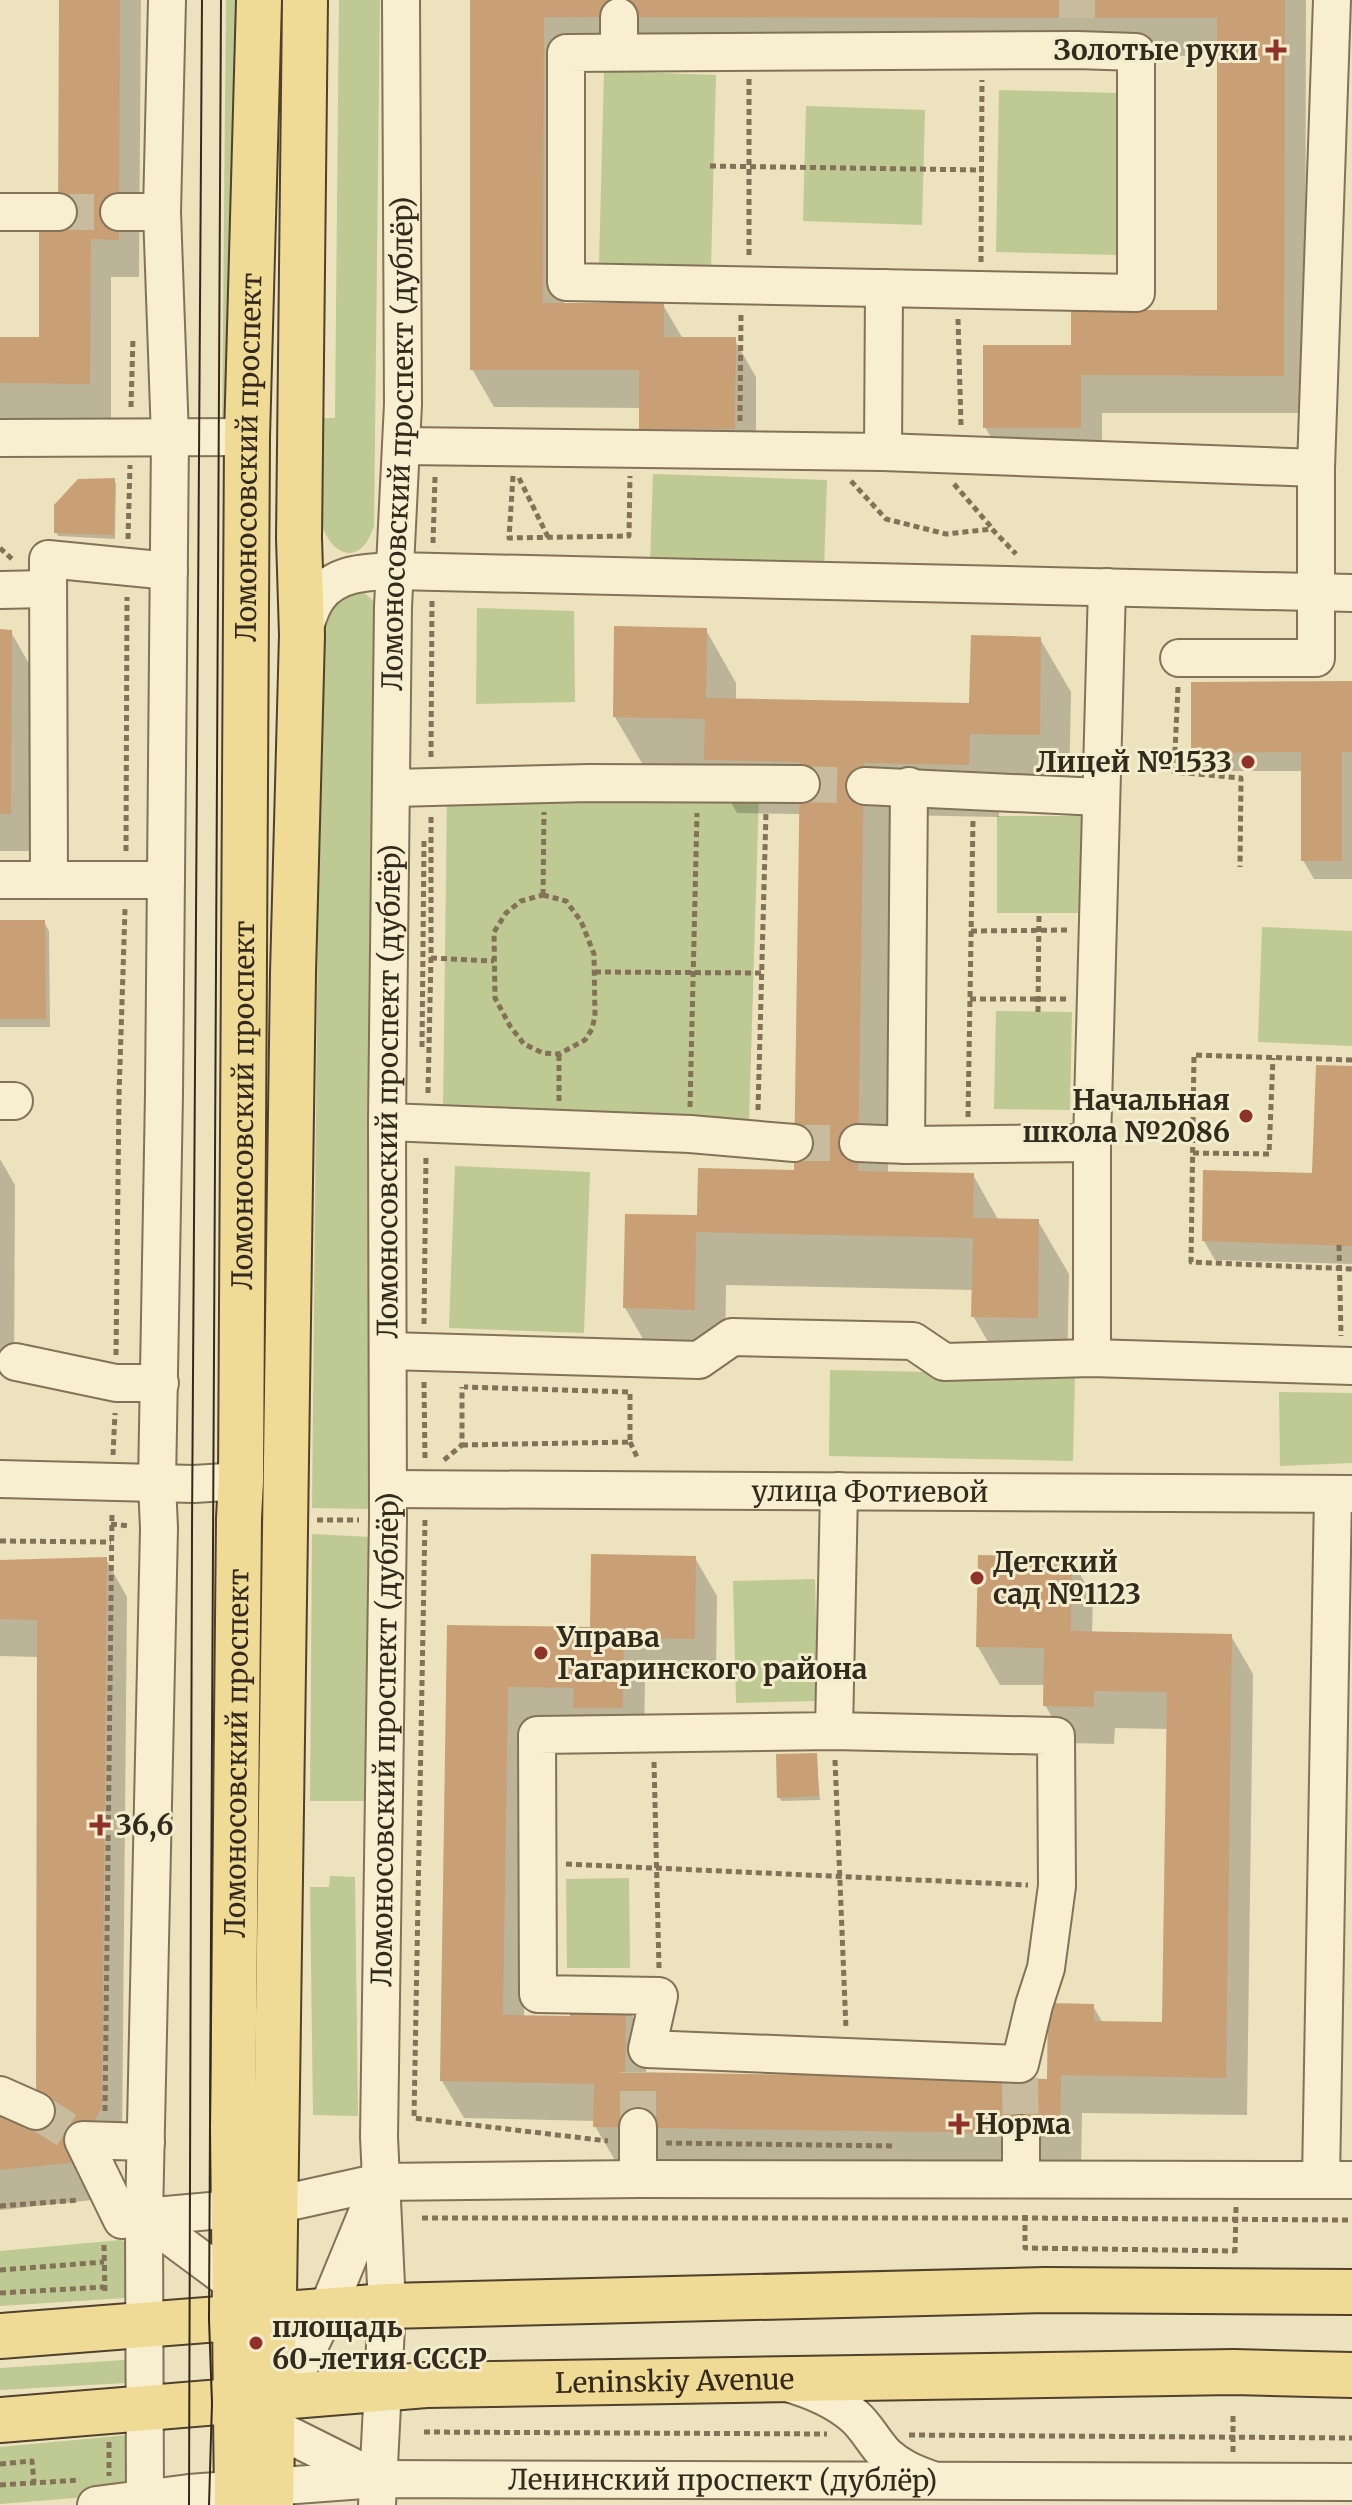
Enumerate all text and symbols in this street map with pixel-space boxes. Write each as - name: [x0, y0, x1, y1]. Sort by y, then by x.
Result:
- place label: Золотые руки: [1054, 32, 1258, 68]
- marker: Золотые руки: [1265, 39, 1287, 61]
- street label: Ломоносовский проспект (дублёр): [374, 196, 421, 691]
- street label: Ломоносовский проспект: [228, 272, 270, 642]
- place label: Лицей №1533: [1036, 744, 1232, 780]
- marker: Лицей №1533: [1239, 753, 1257, 771]
- street label: Ломоносовский проспект (дублёр): [369, 844, 408, 1339]
- street label: Ломоносовский проспект: [224, 920, 262, 1290]
- place label: Начальная школа №2086: [1022, 1082, 1230, 1150]
- marker: Начальная школа №2086: [1237, 1107, 1255, 1125]
- street label: улица Фотиевой: [752, 1473, 988, 1510]
- street label: Ломоносовский проспект (дублёр): [363, 1492, 406, 1987]
- place label: Детский сад №1123: [993, 1544, 1141, 1612]
- street label: Ломоносовский проспект: [217, 1568, 257, 1938]
- marker: Детский сад №1123: [968, 1569, 986, 1587]
- place label: Управа Гагаринского района: [556, 1619, 868, 1687]
- marker: Управа Гагаринского района: [532, 1644, 550, 1662]
- place label: 36,6: [116, 1807, 173, 1843]
- marker: 36,6: [91, 1816, 109, 1834]
- place label: Норма: [975, 2106, 1071, 2142]
- marker: Норма: [950, 2115, 968, 2133]
- place label: площадь 60-летия СССР: [272, 2309, 487, 2377]
- marker: площадь 60-летия СССР: [247, 2334, 265, 2352]
- street label: Leninskiy Avenue: [554, 2361, 795, 2401]
- street label: Ленинский проспект (дублёр): [508, 2461, 937, 2499]

